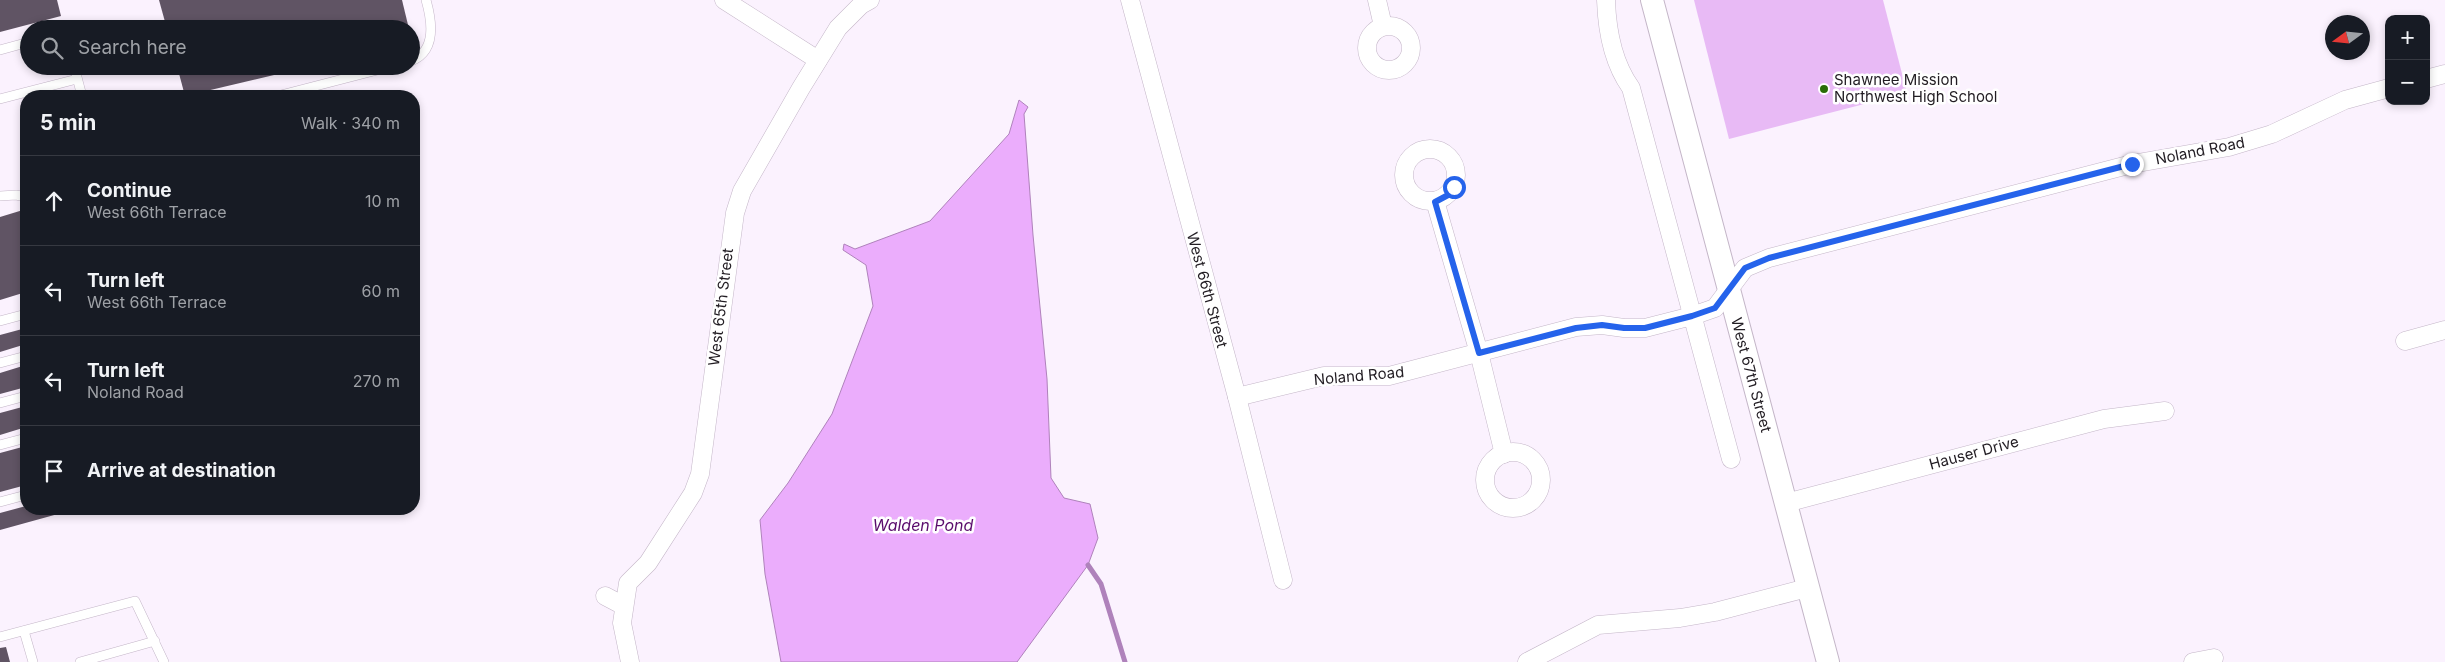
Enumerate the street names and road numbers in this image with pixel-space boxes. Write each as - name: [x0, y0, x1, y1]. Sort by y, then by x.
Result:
- street label: Noland Road: [2154, 133, 2246, 168]
- street label: West 66th Street: [1183, 230, 1232, 350]
- street label: West 65th Street: [704, 247, 737, 367]
- street label: West 67th Street: [1727, 315, 1776, 434]
- street label: Noland Road: [1313, 362, 1405, 389]
- street label: Hauser Drive: [1927, 431, 2021, 474]

